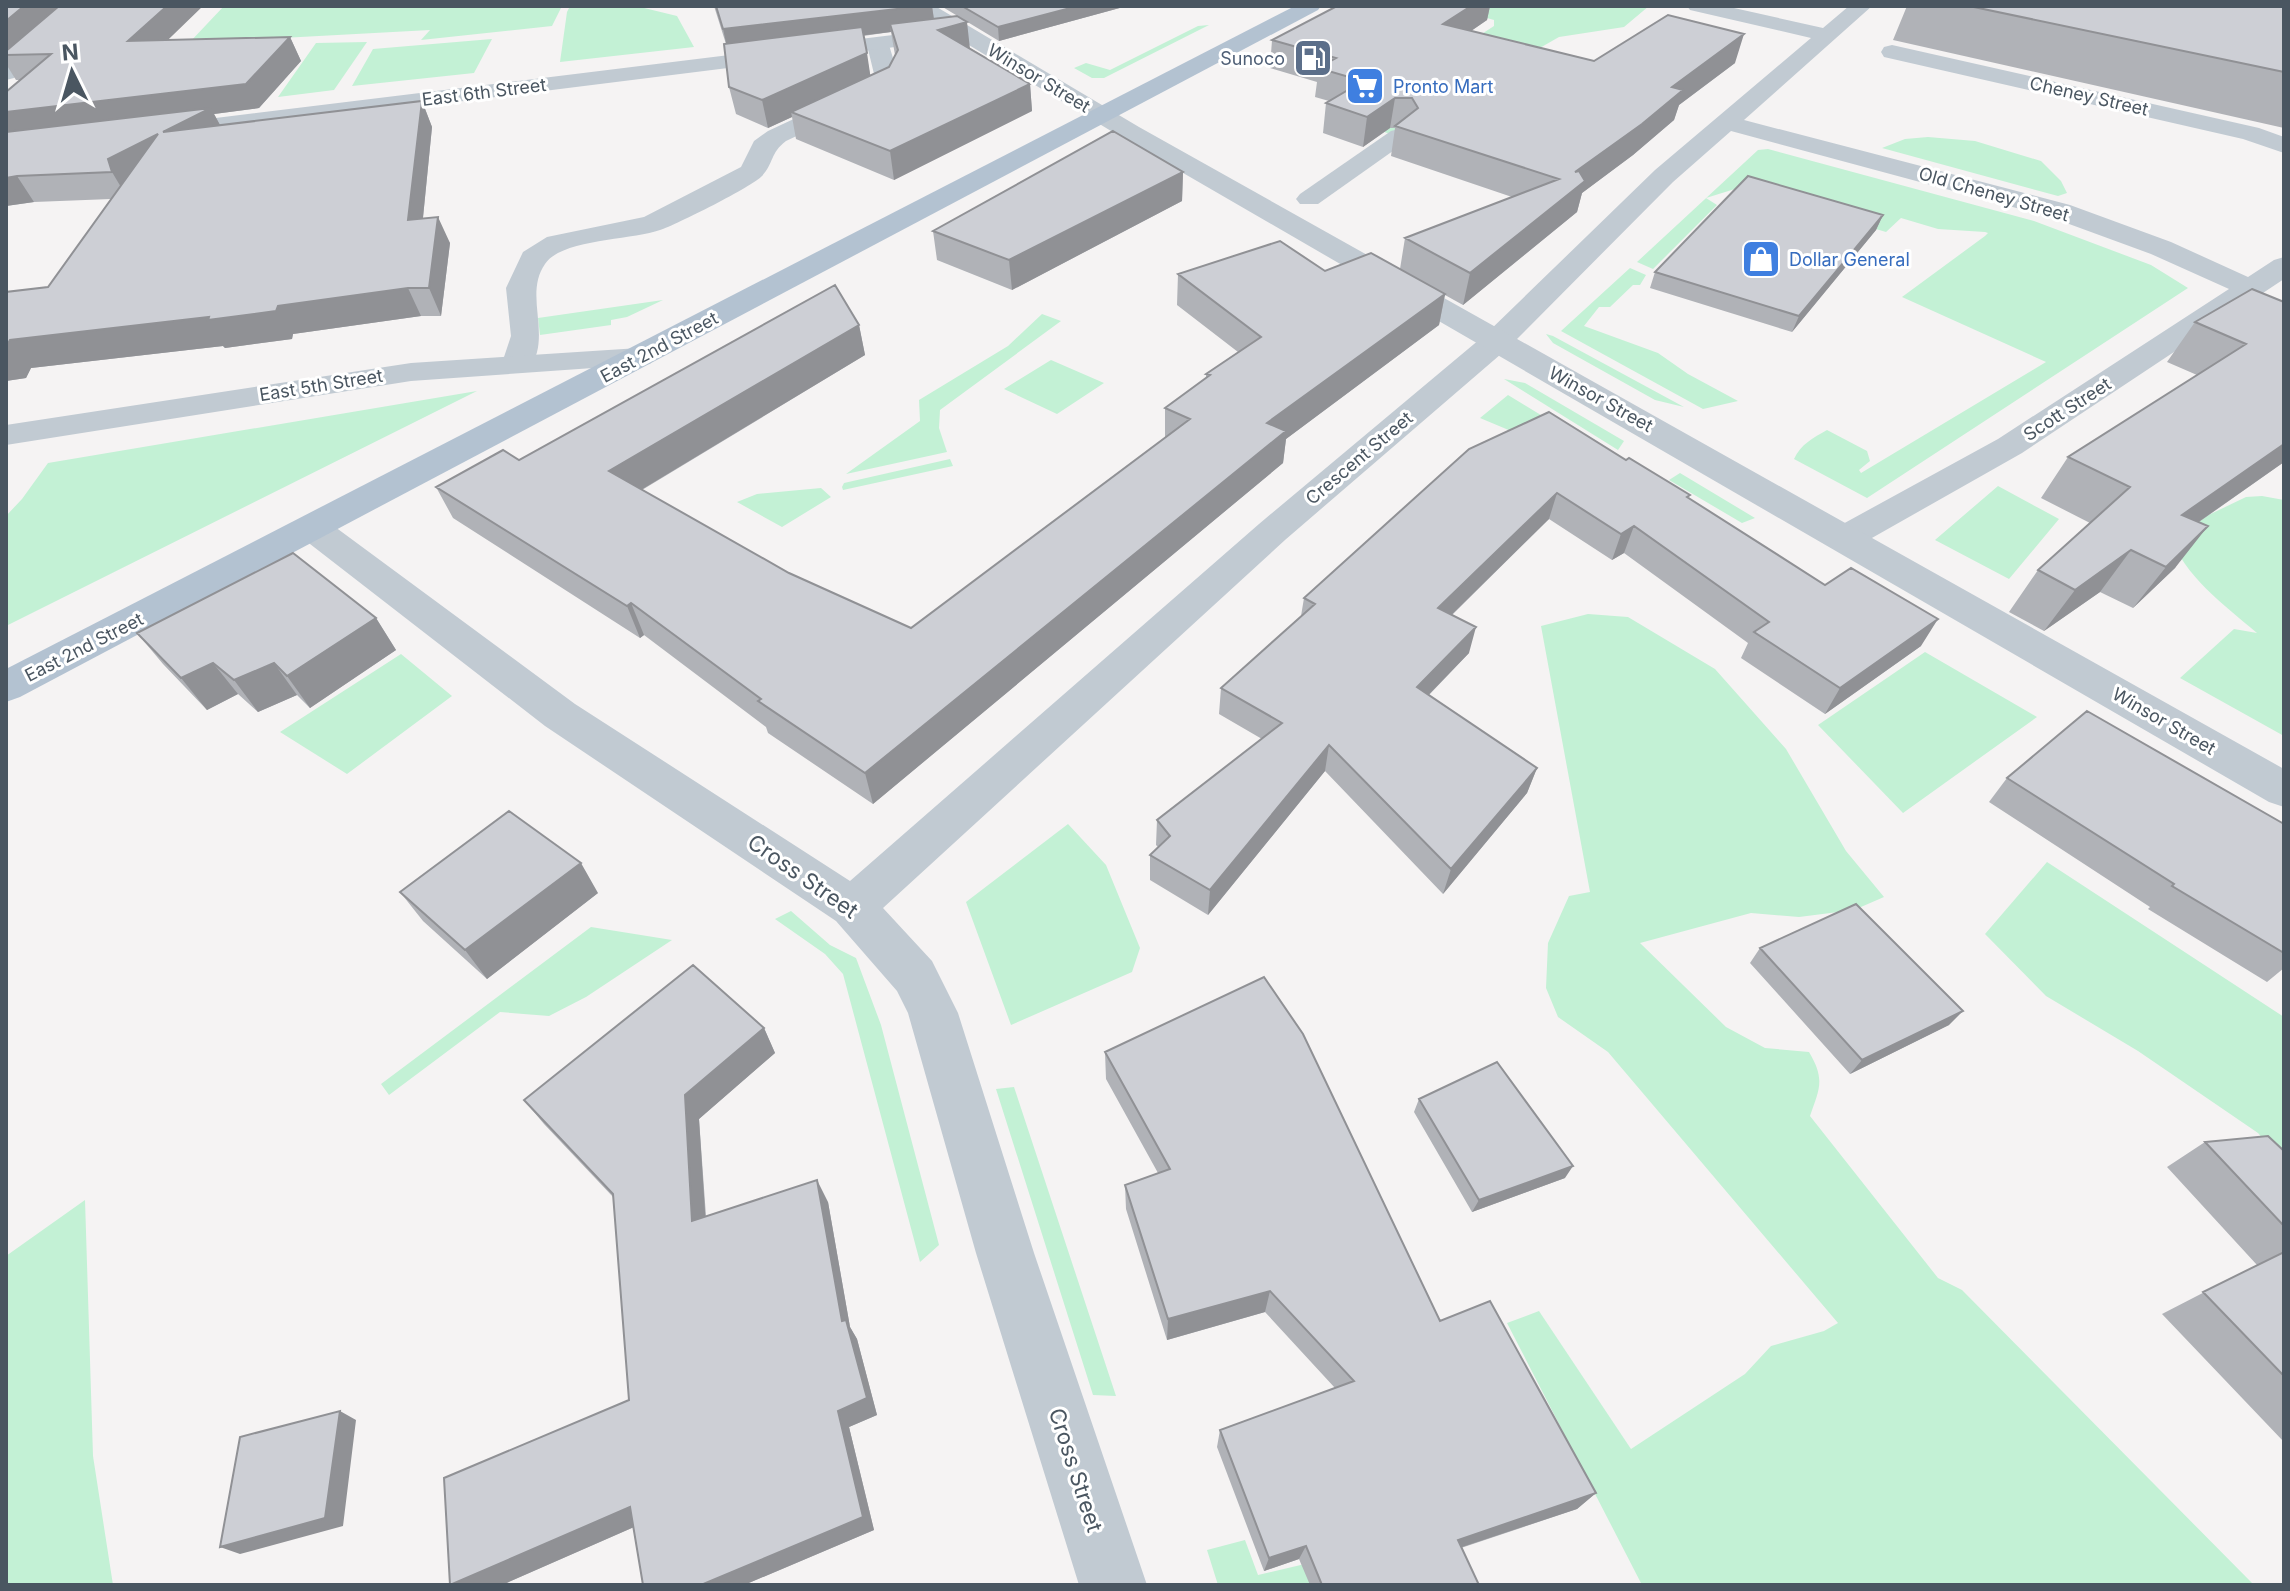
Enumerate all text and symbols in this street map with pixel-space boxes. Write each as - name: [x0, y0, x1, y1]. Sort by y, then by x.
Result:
- north arrow: [32, 32, 112, 112]
- fuel station icon: Sunoco: [1292, 37, 1334, 79]
- text: N: [61, 38, 80, 66]
- street label: Winsor Street: [984, 39, 1094, 117]
- place label: Sunoco: [1220, 48, 1285, 69]
- supermarket icon: Pronto Mart: [1344, 65, 1386, 107]
- street label: Cheney Street: [2028, 72, 2150, 120]
- street label: East 6th Street: [421, 74, 547, 110]
- place label: Pronto Mart: [1393, 76, 1493, 97]
- street label: Old Cheney Street: [1916, 163, 2072, 226]
- shop icon: Dollar General: [1740, 238, 1782, 280]
- place label: Dollar General: [1789, 249, 1910, 270]
- street label: East 2nd Street: [597, 307, 721, 387]
- street label: Winsor Street: [1545, 362, 1657, 436]
- street label: East 5th Street: [258, 365, 384, 405]
- street label: Scott Street: [2019, 373, 2115, 445]
- street label: Crescent Street: [1301, 407, 1417, 509]
- street label: East 2nd Street: [21, 608, 147, 686]
- street label: Winsor Street: [2109, 683, 2219, 759]
- street label: Cross Street: [743, 828, 863, 924]
- street label: Cross Street: [1044, 1405, 1108, 1535]

